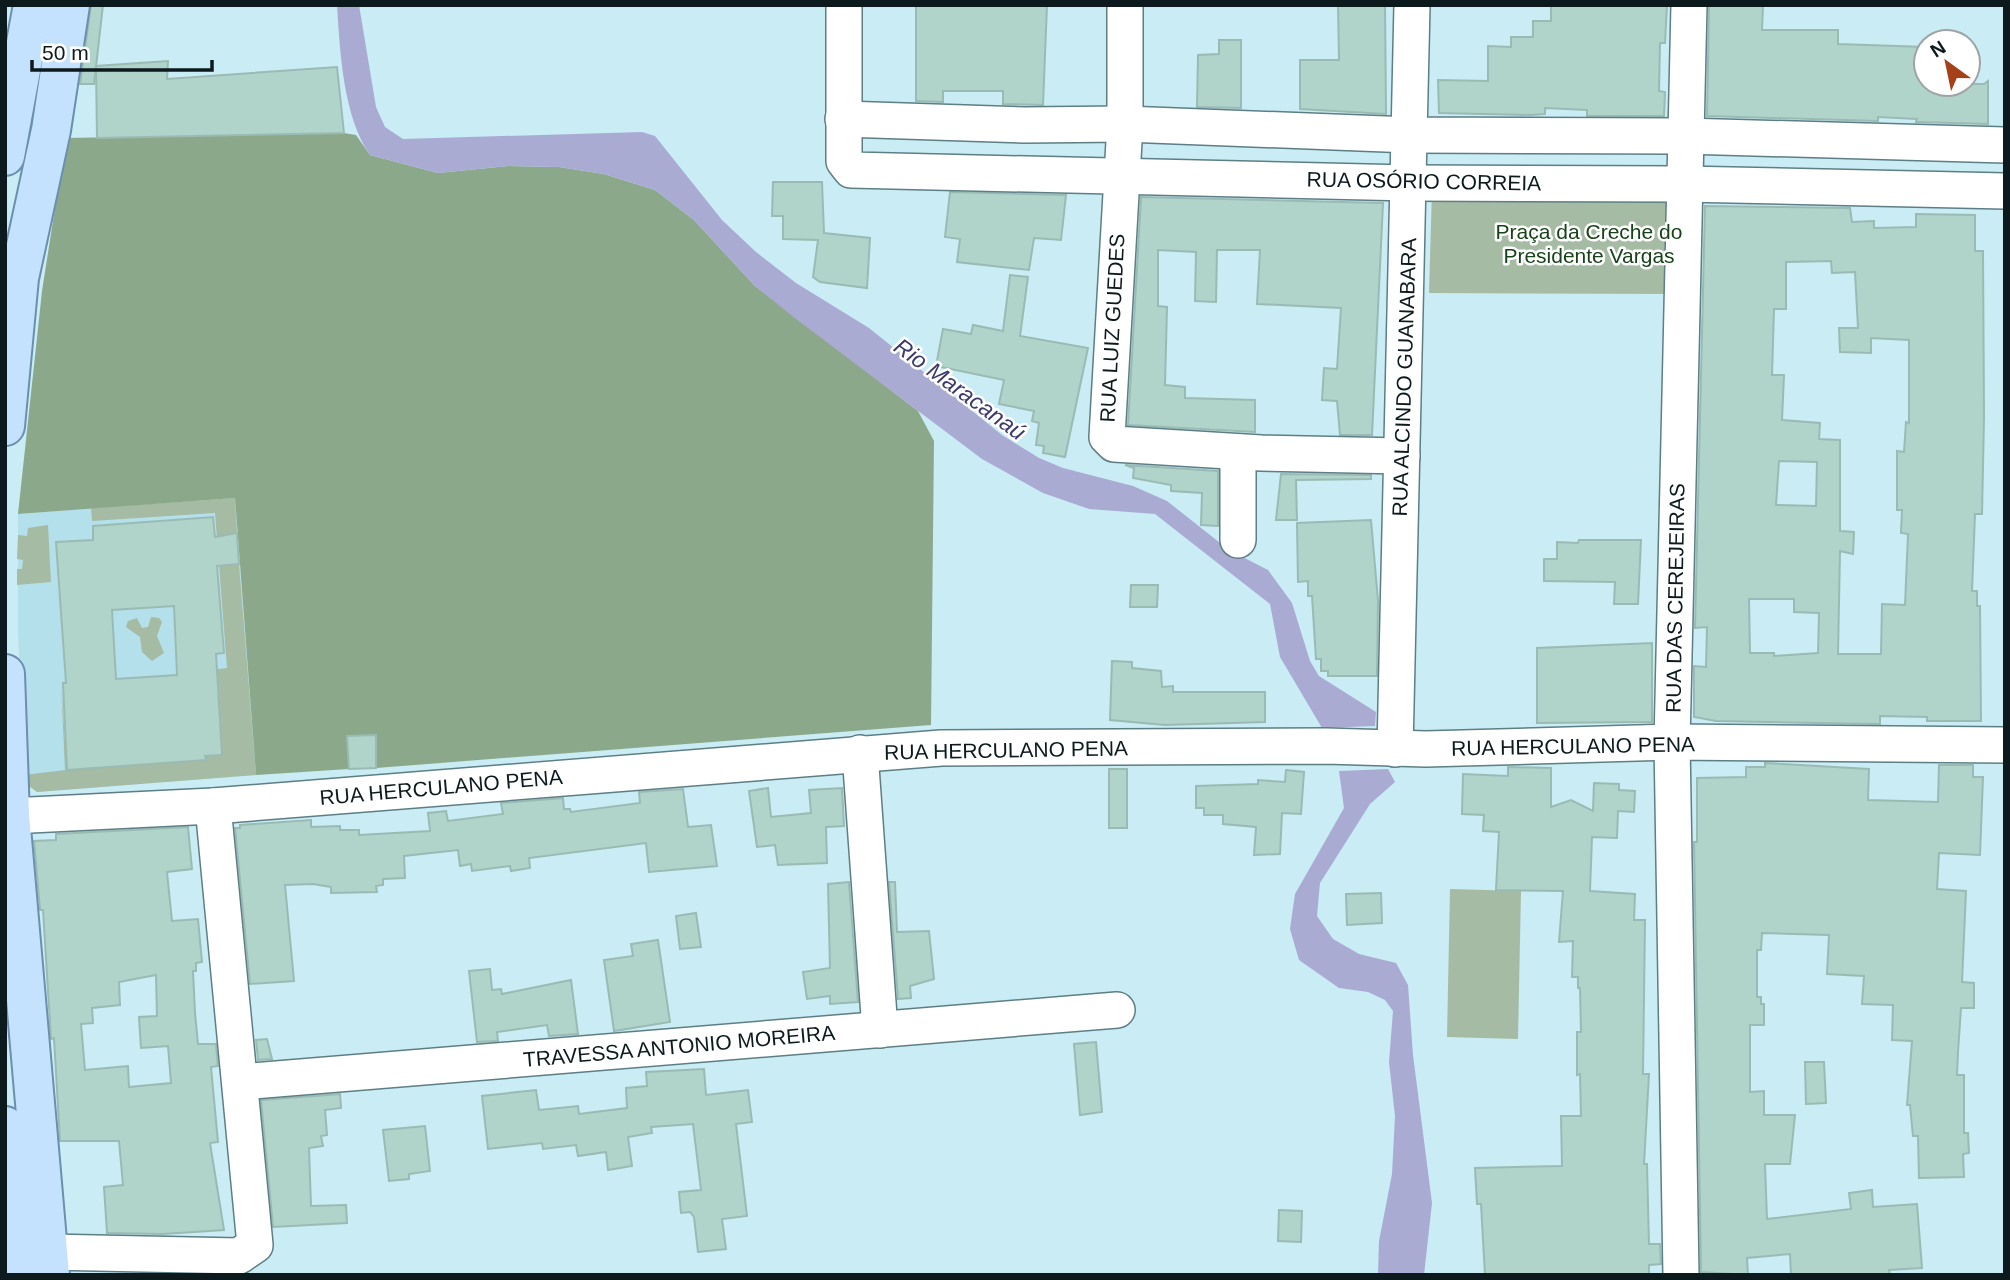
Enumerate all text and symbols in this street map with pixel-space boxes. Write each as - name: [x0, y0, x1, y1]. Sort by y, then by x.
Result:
- scale bar: [32, 28, 212, 72]
- north arrow: [1912, 28, 1982, 98]
- text: N: [1927, 37, 1949, 62]
- text: 50 m: [42, 41, 89, 64]
- street label: RUA OSÓRIO CORREIA: [1307, 167, 1541, 195]
- park label: Praça da Creche do Presidente Vargas: [1496, 220, 1682, 267]
- street label: RUA LUIZ GUEDES: [1096, 233, 1128, 423]
- street label: RUA ALCINDO GUANABARA: [1388, 237, 1420, 517]
- water label: Rio Maracanaú: [889, 333, 1031, 445]
- street label: RUA DAS CEREJEIRAS: [1661, 483, 1689, 713]
- street label: RUA HERCULANO PENA: [1451, 732, 1695, 760]
- street label: RUA HERCULANO PENA: [884, 736, 1128, 764]
- street label: RUA HERCULANO PENA: [319, 765, 563, 809]
- street label: TRAVESSA ANTONIO MOREIRA: [522, 1021, 836, 1071]

